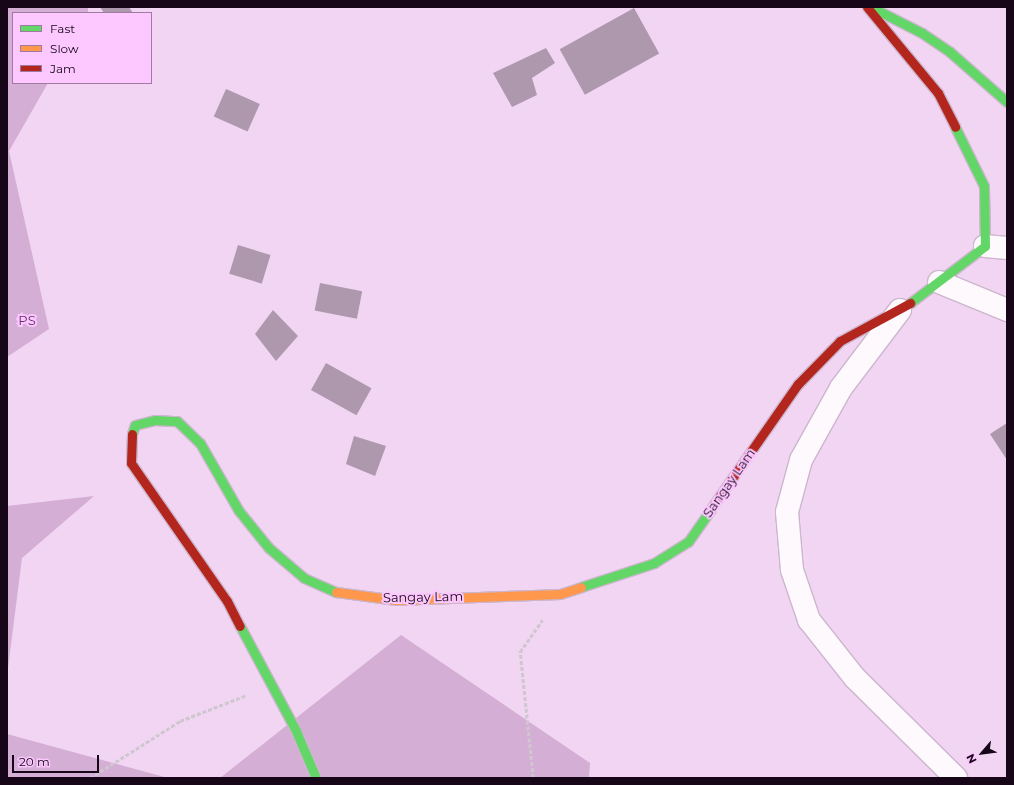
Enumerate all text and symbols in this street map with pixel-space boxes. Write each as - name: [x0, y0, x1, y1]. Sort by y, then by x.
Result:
- legend: [12, 12, 152, 84]
- text: Fast: [50, 21, 75, 36]
- text: Slow: [50, 41, 79, 56]
- text: Jam: [50, 61, 76, 76]
- park label: PS: [18, 312, 36, 328]
- street label: Sangay Lam: [700, 446, 758, 520]
- street label: Sangay Lam: [383, 589, 463, 605]
- north arrow: [962, 733, 1002, 773]
- scale bar: [14, 747, 101, 773]
- text: N: [963, 751, 980, 766]
- text: 20 m: [19, 754, 50, 769]

